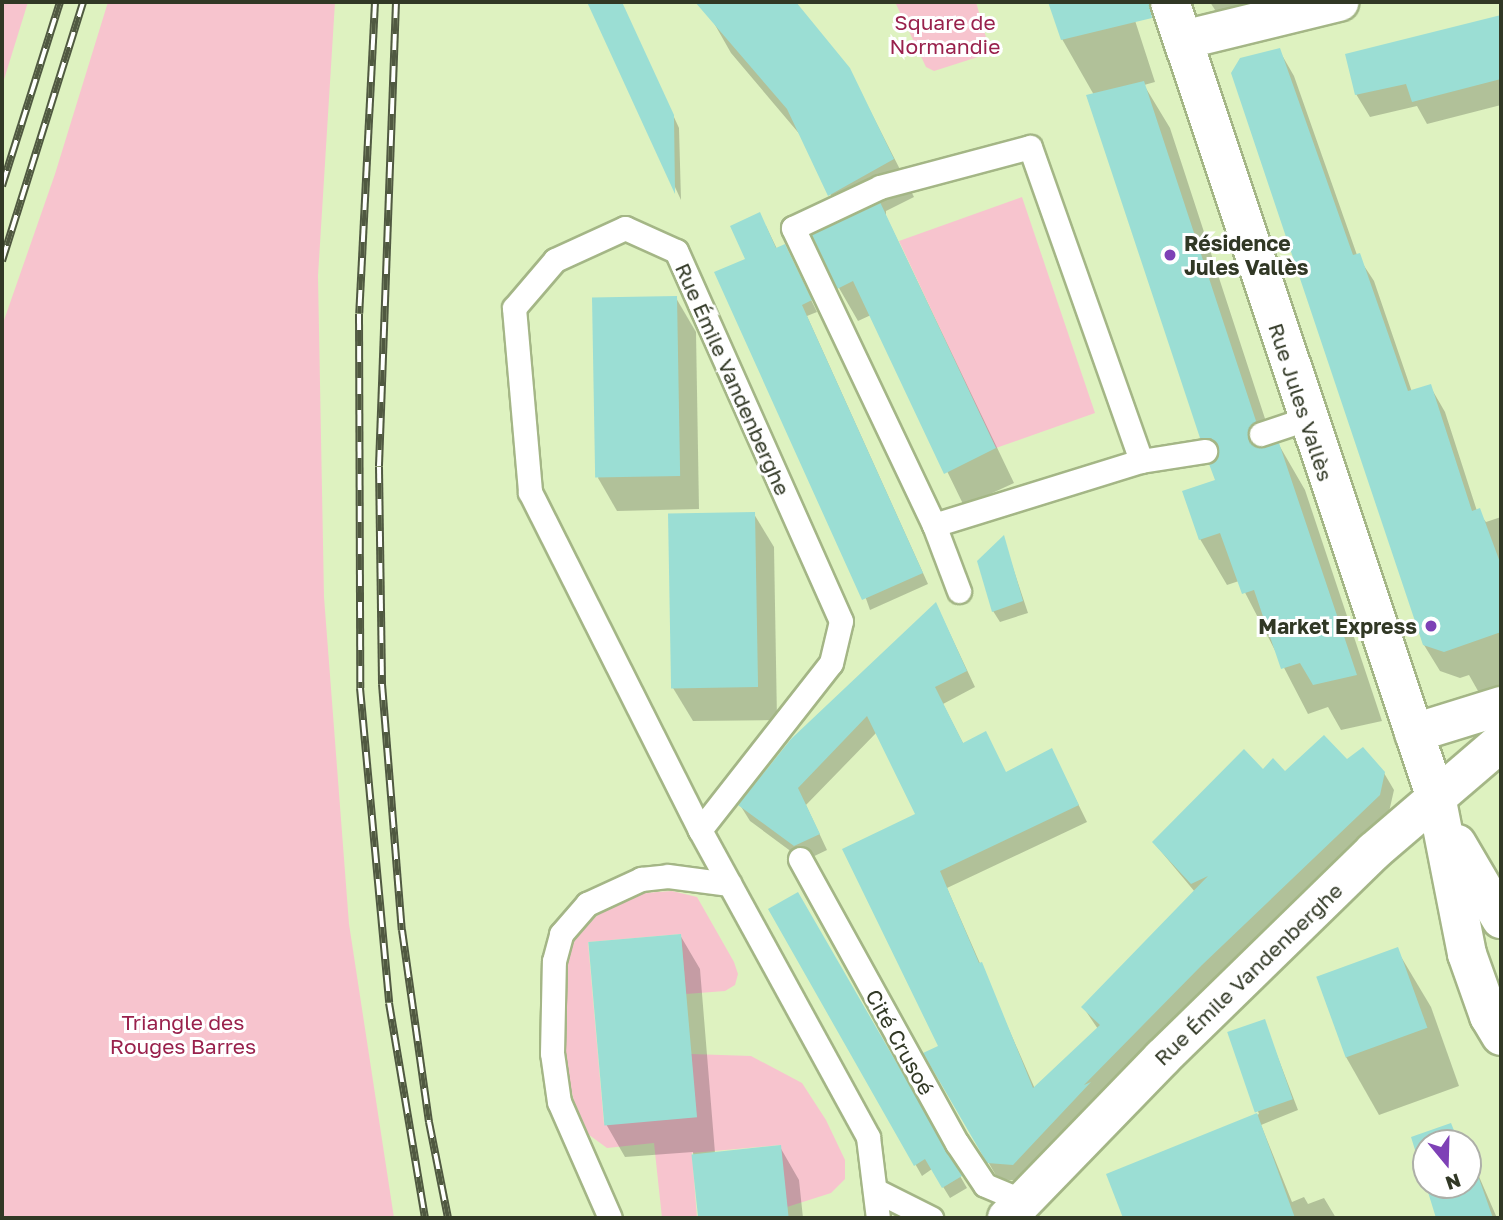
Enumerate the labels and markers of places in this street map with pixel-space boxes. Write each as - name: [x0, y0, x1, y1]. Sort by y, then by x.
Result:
- place label: Résidence Jules Vallès: [1184, 230, 1309, 280]
- marker: Résidence Jules Vallès: [1162, 247, 1178, 263]
- place label: Market Express: [1258, 613, 1417, 639]
- marker: Market Express: [1423, 618, 1439, 634]

